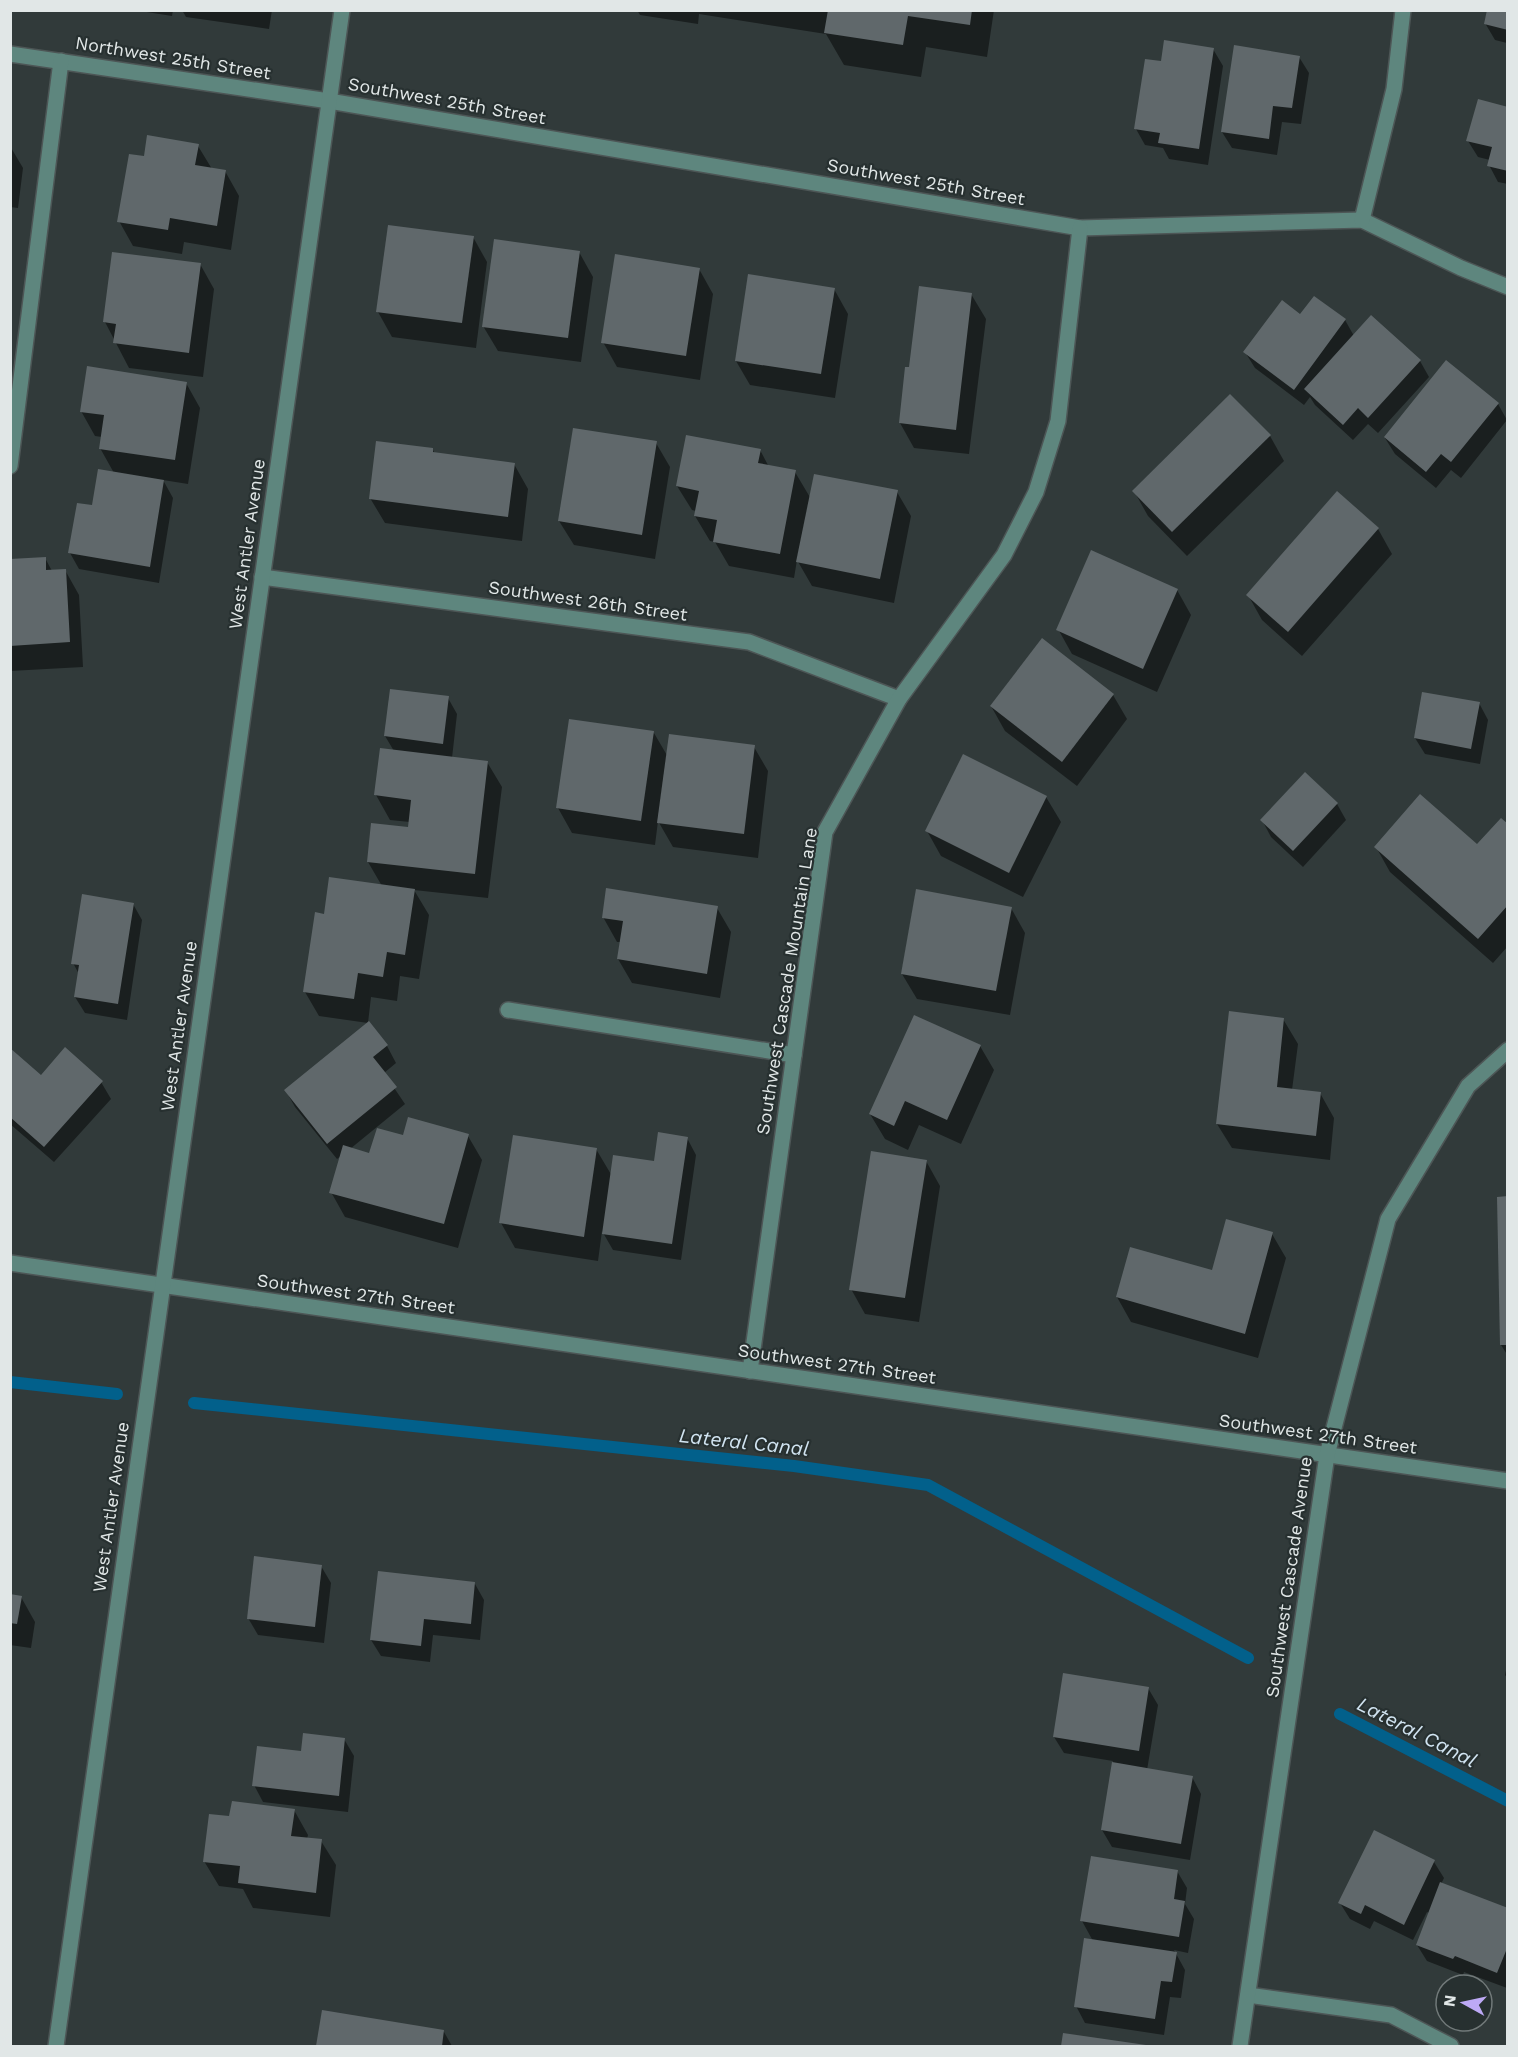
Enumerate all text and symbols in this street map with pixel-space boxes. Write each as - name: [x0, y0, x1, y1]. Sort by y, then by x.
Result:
- street label: Northwest 25th Street: [74, 32, 273, 83]
- street label: Southwest 25th Street: [347, 73, 548, 128]
- street label: Southwest 25th Street: [826, 154, 1027, 209]
- street label: West Antler Avenue: [224, 457, 269, 630]
- street label: Southwest 26th Street: [487, 576, 689, 625]
- street label: Southwest Cascade Mountain Lane: [752, 826, 821, 1136]
- street label: West Antler Avenue: [156, 939, 201, 1112]
- street label: Southwest 27th Street: [256, 1269, 457, 1318]
- street label: Southwest 27th Street: [737, 1339, 938, 1388]
- street label: Southwest 27th Street: [1218, 1409, 1419, 1458]
- street label: West Antler Avenue: [88, 1420, 133, 1593]
- water label: Lateral Canal: [678, 1423, 810, 1461]
- street label: Southwest Cascade Avenue: [1261, 1455, 1316, 1699]
- water label: Lateral Canal: [1353, 1692, 1481, 1772]
- north arrow: [1434, 1973, 1494, 2033]
- text: N: [1439, 1994, 1460, 2008]

